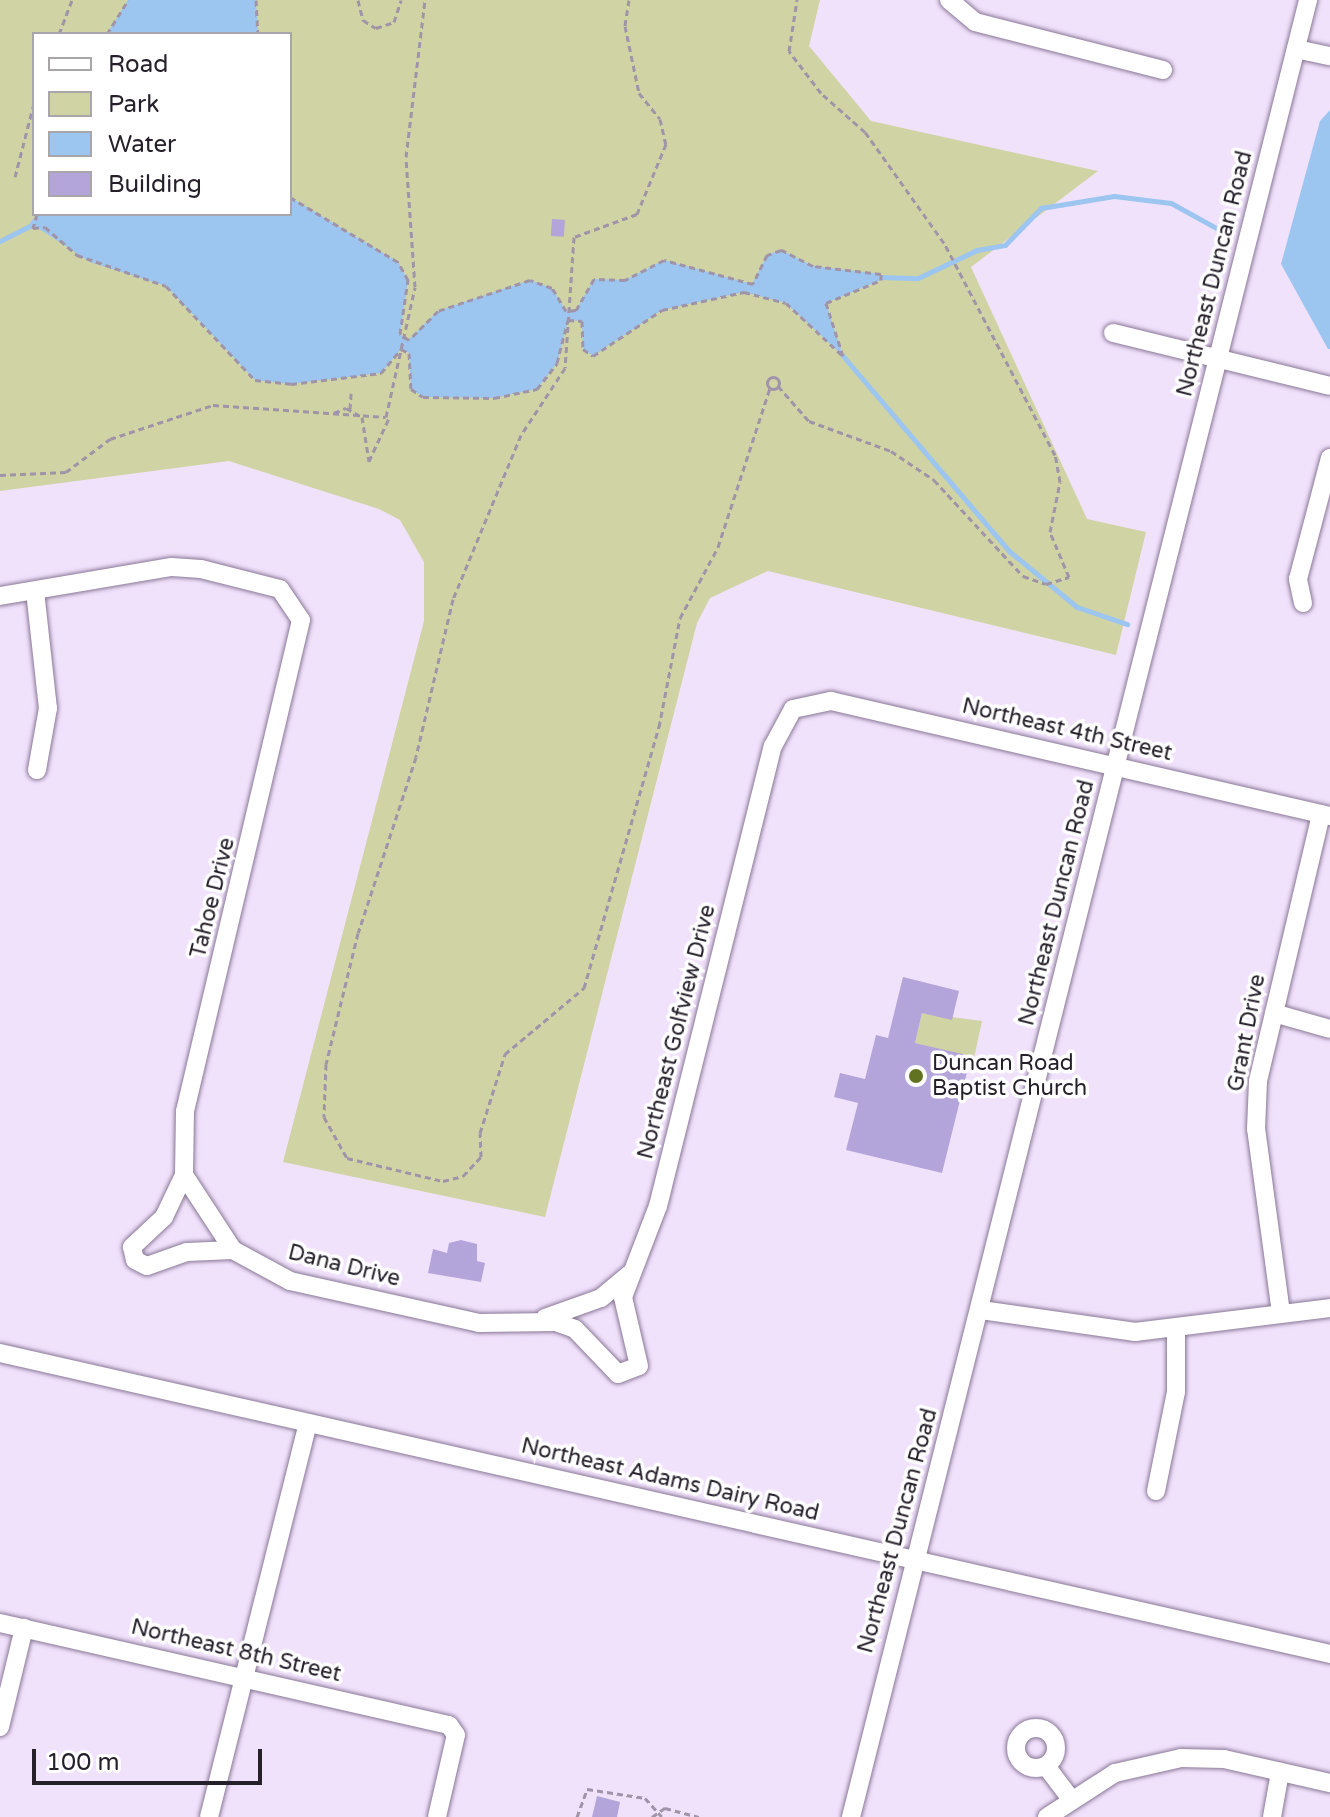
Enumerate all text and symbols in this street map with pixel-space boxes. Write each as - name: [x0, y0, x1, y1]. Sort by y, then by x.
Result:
- legend: [32, 32, 292, 216]
- text: Road: [108, 50, 168, 79]
- text: Park: [108, 90, 159, 119]
- text: Water: [108, 130, 176, 159]
- street label: Northeast Duncan Road: [1172, 149, 1258, 399]
- text: Building: [108, 170, 202, 199]
- street label: Northeast 4th Street: [959, 693, 1175, 767]
- street label: Northeast Duncan Road: [1014, 778, 1100, 1028]
- street label: Tahoe Drive: [185, 835, 241, 961]
- street label: Northeast Golfview Drive: [633, 902, 721, 1162]
- street label: Grant Drive: [1223, 972, 1271, 1094]
- place label: Duncan Road Baptist Church: [932, 1050, 1087, 1102]
- marker: Duncan Road Baptist Church: [907, 1067, 925, 1085]
- street label: Dana Drive: [285, 1239, 403, 1293]
- street label: Northeast Duncan Road: [853, 1406, 943, 1656]
- street label: Northeast Adams Dairy Road: [519, 1433, 821, 1527]
- street label: Northeast 8th Street: [128, 1614, 344, 1688]
- scale bar: [36, 1733, 266, 1783]
- text: 100 m: [46, 1748, 120, 1777]

